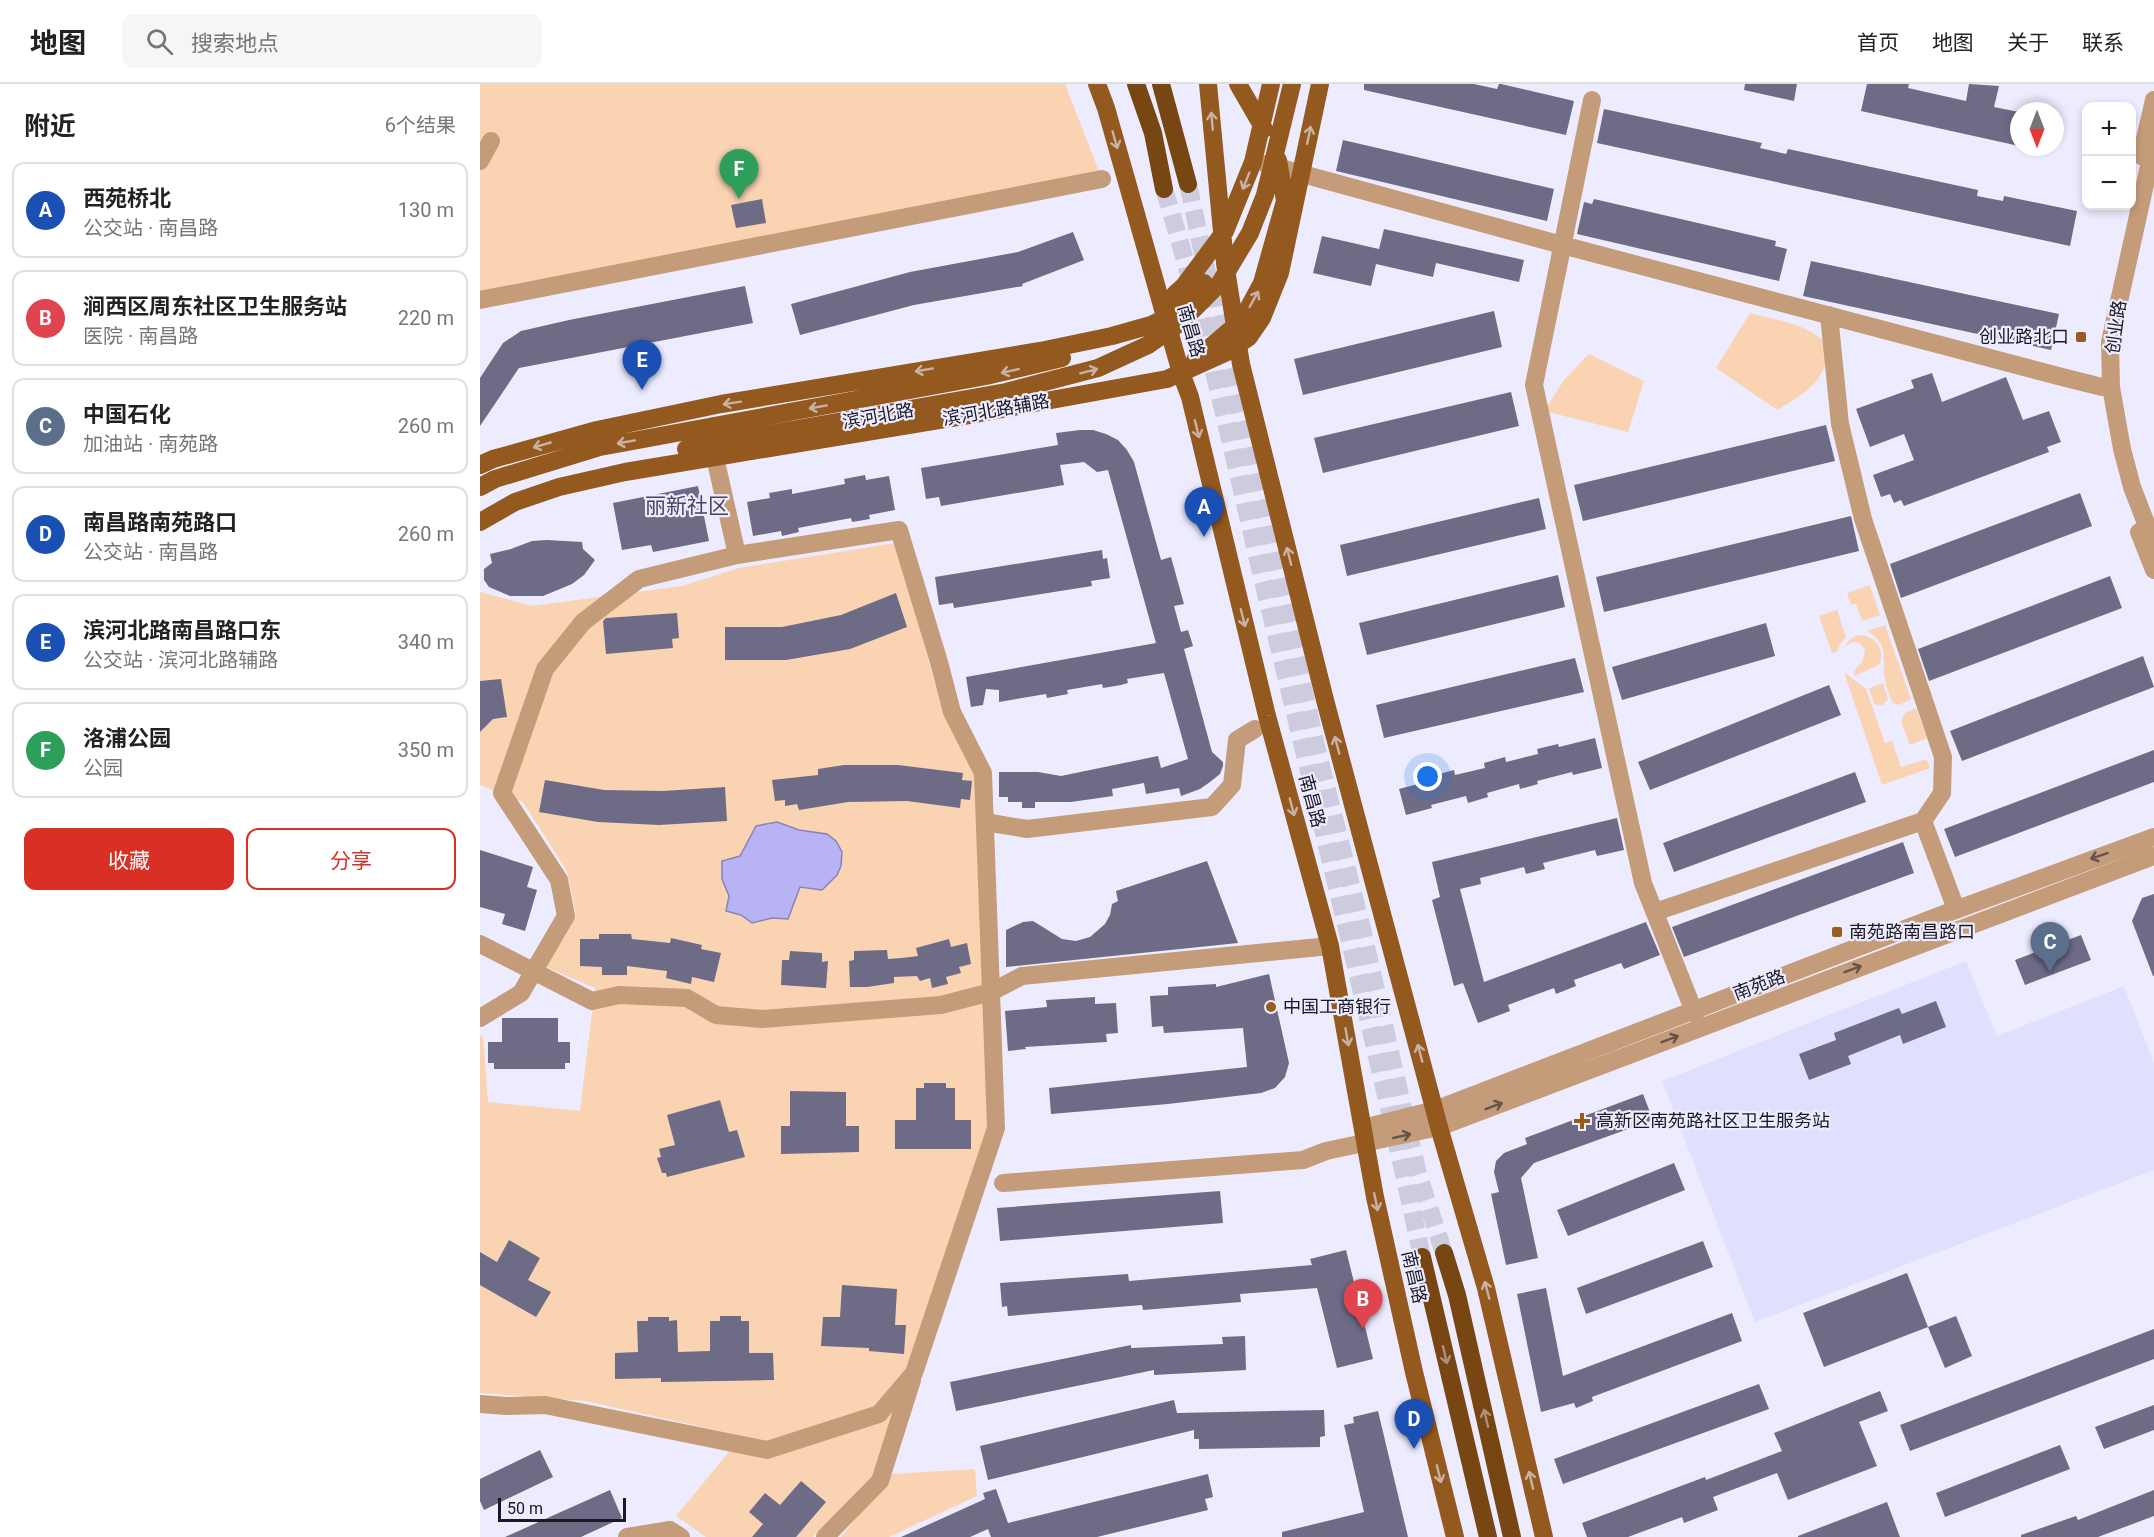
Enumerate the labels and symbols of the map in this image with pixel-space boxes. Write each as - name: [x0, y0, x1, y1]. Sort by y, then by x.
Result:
- north arrow: [2010, 102, 2064, 156]
- one-way arrow: [1207, 112, 1218, 131]
- one-way arrow: [1304, 126, 1315, 145]
- one-way arrow: [1110, 130, 1121, 149]
- pin: F: [720, 150, 758, 199]
- one-way arrow: [1240, 171, 1251, 190]
- one-way arrow: [1249, 290, 1260, 308]
- street label: 创业路: [2101, 299, 2130, 355]
- street label: 南昌路: [1174, 302, 1209, 360]
- place label: 创业路北口: [1979, 326, 2069, 347]
- marker: 创业路北口: [2074, 330, 2088, 344]
- pin: E: [622, 340, 662, 390]
- one-way arrow: [915, 364, 934, 375]
- one-way arrow: [1079, 364, 1098, 376]
- one-way arrow: [1000, 365, 1019, 377]
- street label: 滨河北路辅路: [941, 390, 1051, 429]
- one-way arrow: [722, 397, 742, 408]
- street label: 滨河北路: [841, 399, 915, 432]
- one-way arrow: [809, 402, 828, 413]
- one-way arrow: [1192, 419, 1204, 438]
- one-way arrow: [617, 437, 636, 448]
- one-way arrow: [532, 440, 551, 451]
- pin: A: [1184, 488, 1224, 537]
- district label: 丽新社区: [645, 494, 729, 518]
- one-way arrow: [1283, 547, 1294, 566]
- one-way arrow: [1238, 608, 1250, 627]
- one-way arrow: [1331, 736, 1342, 755]
- your location: [1413, 762, 1442, 791]
- street label: 南昌路: [1295, 772, 1330, 830]
- one-way arrow: [1287, 797, 1298, 816]
- one-way arrow: [2090, 852, 2109, 863]
- place label: 南苑路南昌路口: [1849, 921, 1975, 942]
- pin: C: [2030, 922, 2070, 972]
- marker: 南苑路南昌路口: [1830, 925, 1844, 939]
- one-way arrow: [1843, 963, 1862, 974]
- street label: 南苑路: [1730, 965, 1788, 1004]
- place label: 中国工商银行: [1283, 996, 1391, 1017]
- marker: 中国工商银行: [1264, 1000, 1278, 1014]
- one-way arrow: [1341, 1027, 1352, 1047]
- one-way arrow: [1661, 1032, 1679, 1043]
- one-way arrow: [1413, 1044, 1425, 1063]
- one-way arrow: [1484, 1100, 1502, 1111]
- place label: 高新区南苑路社区卫生服务站: [1596, 1110, 1830, 1131]
- marker: 高新区南苑路社区卫生服务站: [1573, 1112, 1591, 1130]
- one-way arrow: [1393, 1129, 1412, 1141]
- one-way arrow: [1371, 1192, 1382, 1211]
- street label: 南昌路: [1398, 1248, 1431, 1306]
- pin: B: [1344, 1280, 1382, 1329]
- one-way arrow: [1480, 1281, 1492, 1300]
- one-way arrow: [1440, 1345, 1451, 1364]
- pin: D: [1394, 1400, 1434, 1449]
- one-way arrow: [1480, 1409, 1491, 1429]
- one-way arrow: [1434, 1464, 1446, 1483]
- one-way arrow: [1525, 1471, 1537, 1490]
- scale bar: [498, 1495, 626, 1522]

